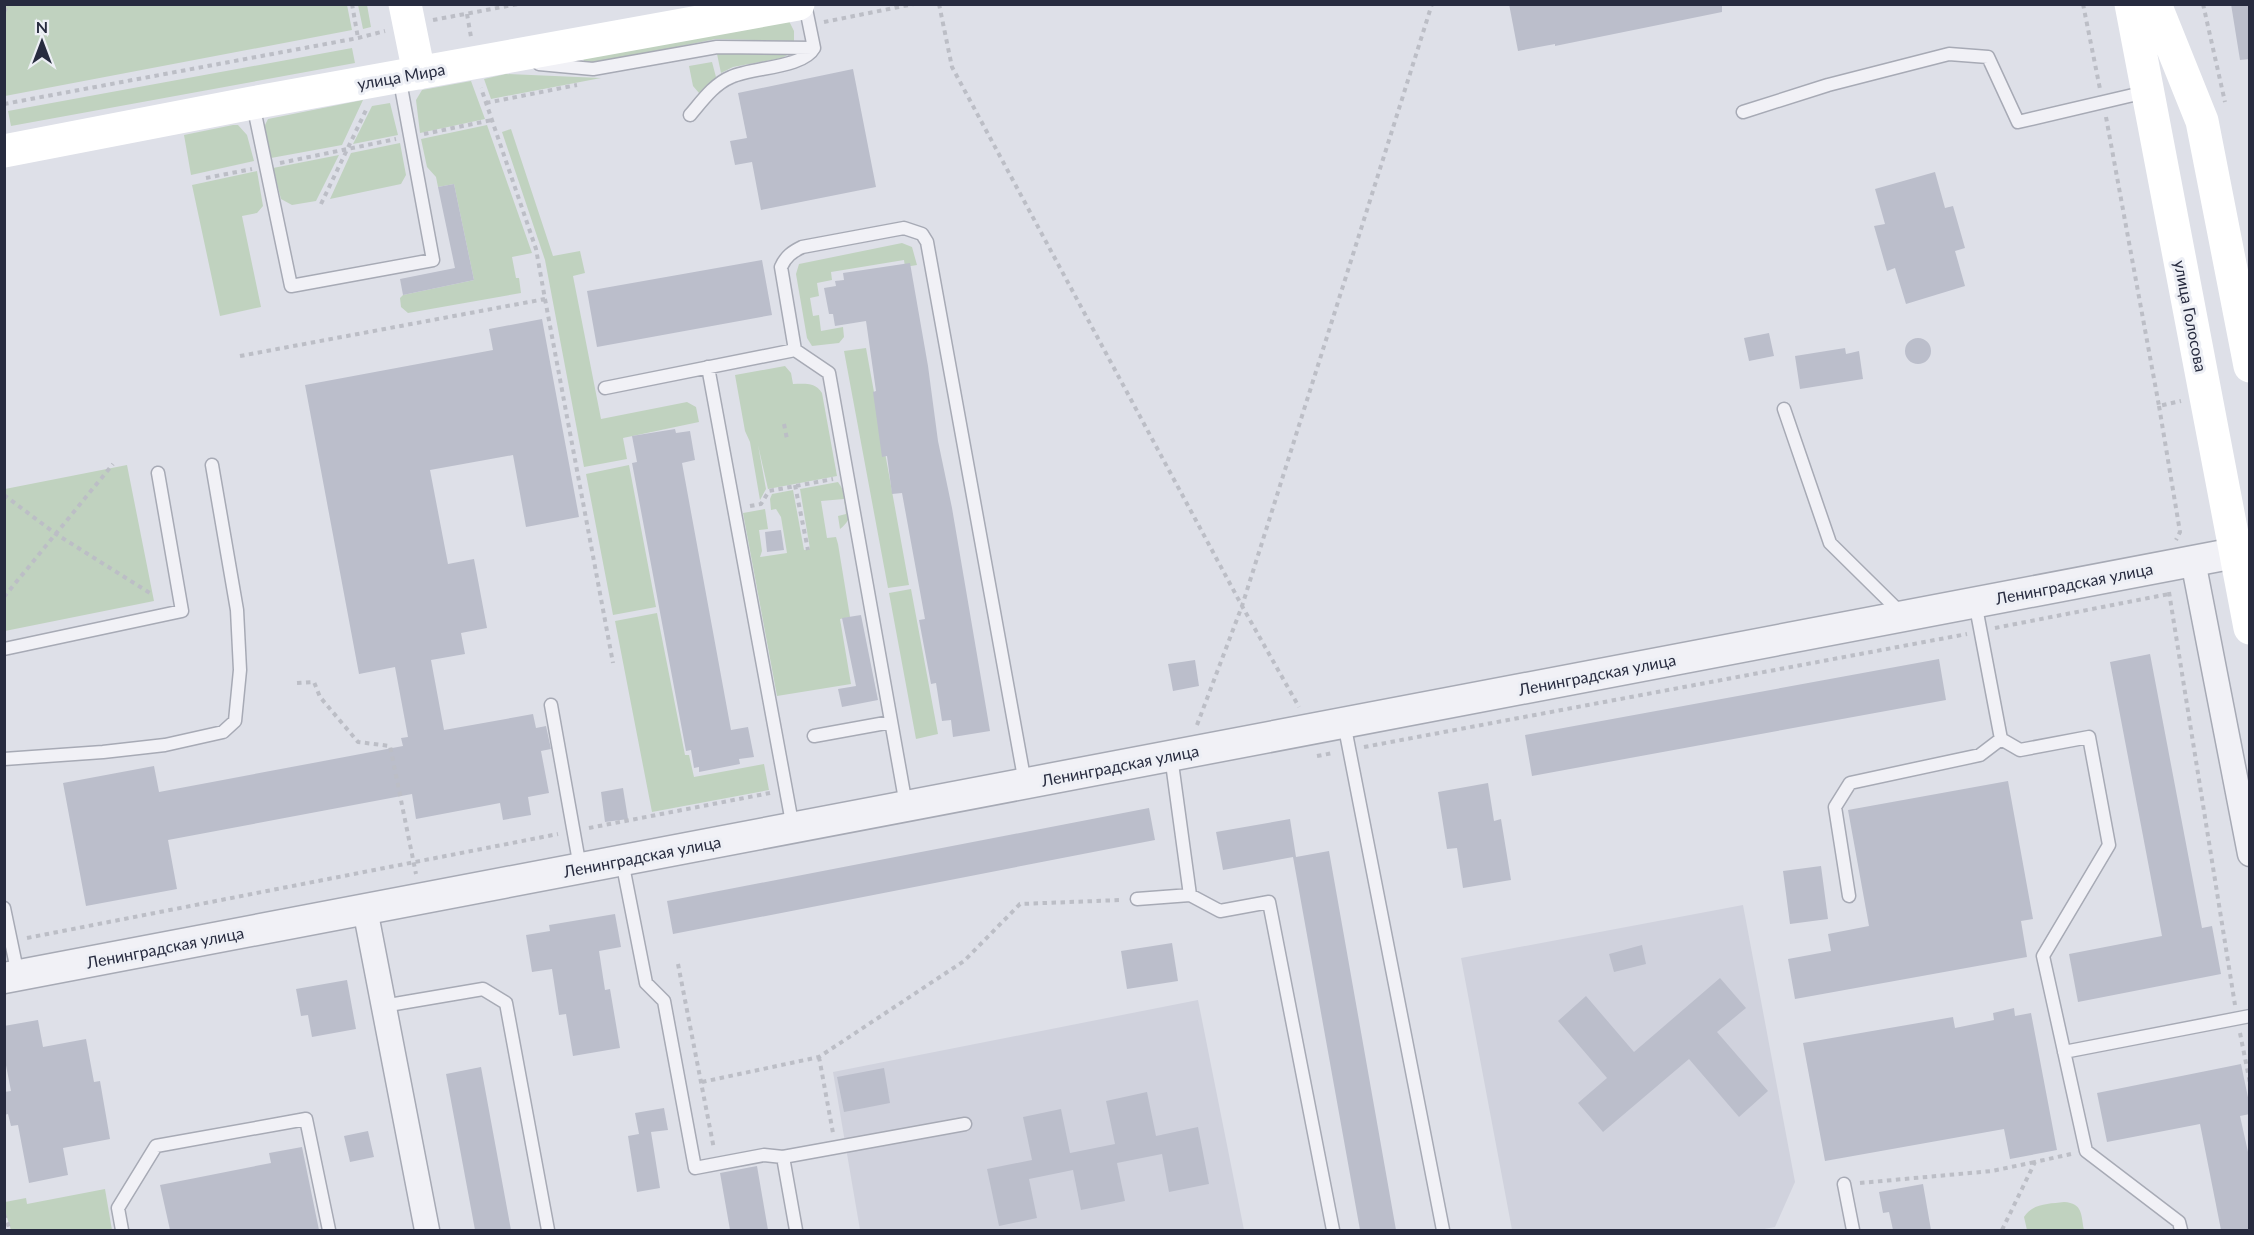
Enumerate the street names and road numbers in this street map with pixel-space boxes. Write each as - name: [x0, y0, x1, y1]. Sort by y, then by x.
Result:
- street label: улица Мира: [356, 59, 446, 93]
- street label: улица Голосова: [2171, 259, 2211, 373]
- street label: Ленинградская улица: [1993, 558, 2154, 608]
- street label: Ленинградская улица: [1516, 649, 1677, 699]
- street label: Ленинградская улица: [1039, 740, 1200, 790]
- street label: Ленинградская улица: [561, 831, 722, 881]
- street label: Ленинградская улица: [84, 922, 245, 972]

